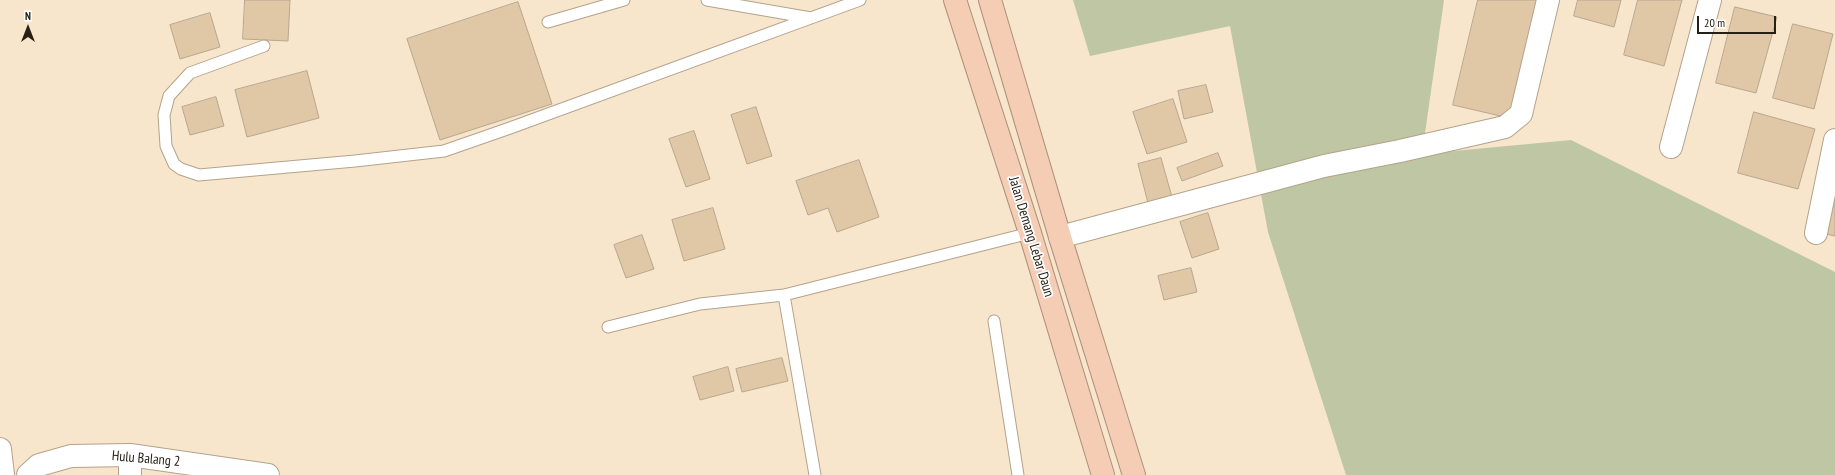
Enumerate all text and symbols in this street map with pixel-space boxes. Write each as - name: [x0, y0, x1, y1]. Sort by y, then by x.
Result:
- north arrow: [8, 8, 48, 48]
- scale bar: [1699, 8, 1778, 34]
- text: N: [25, 9, 31, 23]
- text: 20 m: [1704, 15, 1725, 30]
- street label: Jalan Demang Lebar Daun: [1005, 175, 1057, 299]
- street label: Hulu Balang 2: [111, 448, 181, 470]

